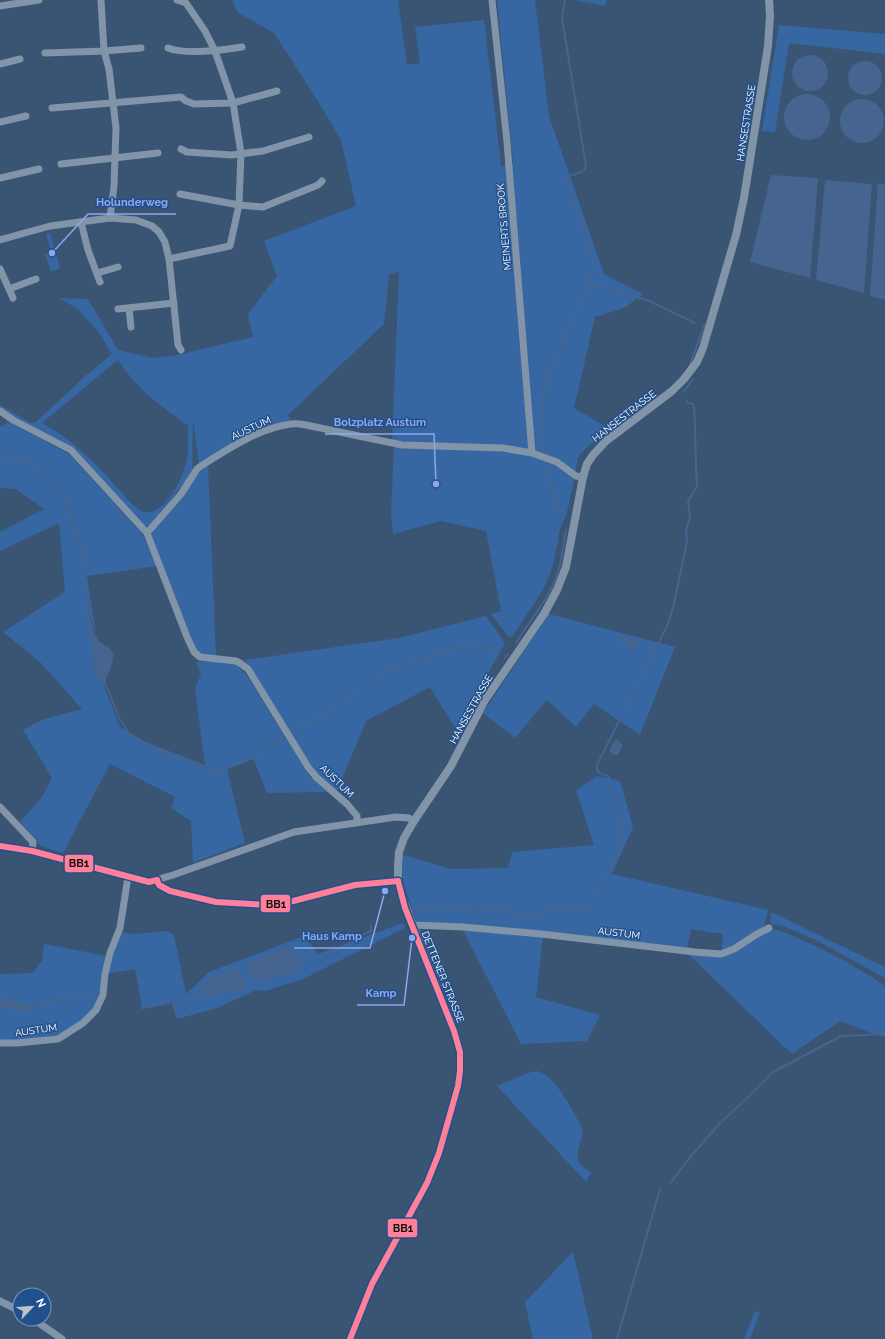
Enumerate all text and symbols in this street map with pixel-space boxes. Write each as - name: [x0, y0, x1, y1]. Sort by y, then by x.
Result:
- street label: HANSESTRASSE: [735, 84, 757, 162]
- street label: MEINERTS BROOK: [495, 183, 513, 271]
- callout: Holunderweg: [88, 191, 176, 214]
- text: Holunderweg: [96, 196, 168, 209]
- street label: HANSESTRASSE: [590, 388, 658, 444]
- callout: Bolzplatz Austum: [325, 411, 434, 434]
- street label: AUSTUM: [229, 414, 273, 442]
- text: Bolzplatz Austum: [334, 416, 426, 429]
- street label: HANSESTRASSE: [447, 672, 495, 746]
- street label: AUSTUM: [318, 762, 356, 800]
- line badge: BB1: [64, 854, 94, 873]
- text: BB1: [69, 857, 90, 870]
- line badge: BB1: [260, 894, 291, 913]
- text: BB1: [266, 898, 287, 911]
- callout: Haus Kamp: [294, 925, 370, 948]
- street label: AUSTUM: [597, 925, 641, 941]
- text: Haus Kamp: [302, 930, 362, 943]
- street label: DETTENER STRASSE: [420, 930, 466, 1024]
- callout: Kamp: [357, 982, 404, 1005]
- text: Kamp: [366, 987, 396, 1000]
- street label: AUSTUM: [14, 1022, 58, 1038]
- line badge: BB1: [387, 1218, 418, 1238]
- text: BB1: [393, 1222, 414, 1235]
- north arrow: [12, 1287, 52, 1327]
- text: N: [33, 1296, 48, 1310]

